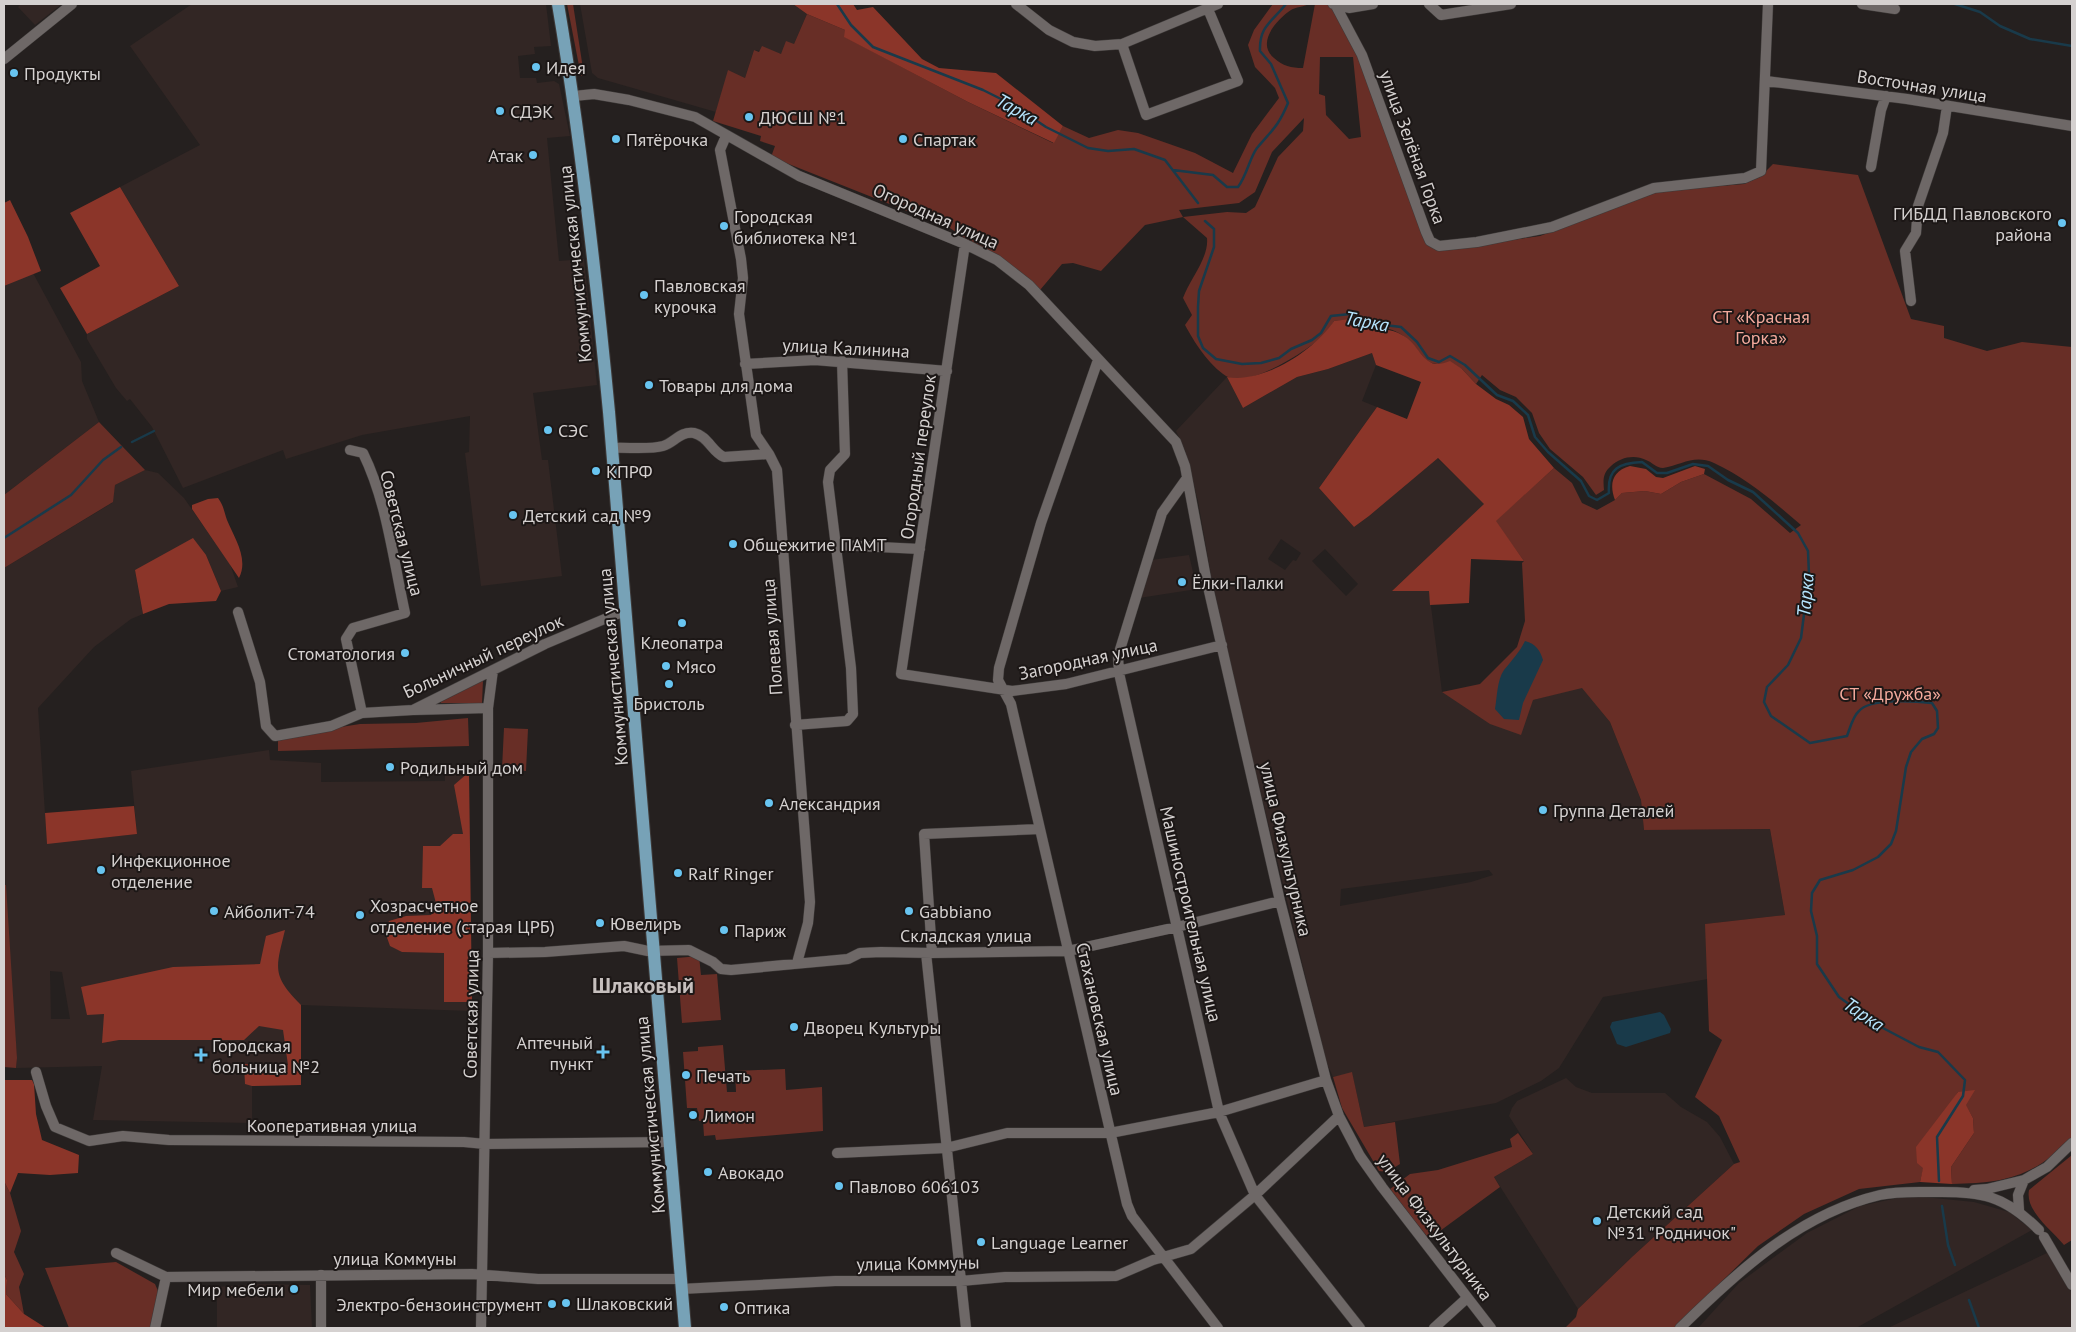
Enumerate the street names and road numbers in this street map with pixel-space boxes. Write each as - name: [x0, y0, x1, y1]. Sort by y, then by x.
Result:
- street label: Восточная улица: [1855, 64, 1989, 108]
- street label: улица Зелёная Горка: [1374, 67, 1452, 227]
- street label: Коммунистическая улица: [553, 164, 597, 364]
- street label: Огородная улица: [870, 178, 1002, 254]
- street label: улица Калинина: [782, 333, 910, 363]
- street label: Огородный переулок: [895, 373, 941, 541]
- street label: Советская улица: [375, 468, 429, 598]
- street label: Коммунистическая улица: [593, 567, 633, 767]
- street label: Полевая улица: [756, 578, 788, 696]
- street label: Больничный переулок: [399, 609, 567, 703]
- street label: Загородная улица: [1016, 633, 1160, 685]
- street label: улица Физкультурника: [1255, 760, 1317, 938]
- street label: Машиностроительная улица: [1155, 804, 1227, 1024]
- street label: Складская улица: [900, 924, 1032, 947]
- street label: Стахановская улица: [1071, 940, 1129, 1098]
- street label: Советская улица: [458, 949, 484, 1079]
- street label: Коммунистическая улица: [630, 1015, 670, 1215]
- street label: Кооперативная улица: [247, 1114, 417, 1137]
- street label: улица Физкультурника: [1372, 1149, 1498, 1305]
- street label: улица Коммуны: [333, 1247, 457, 1270]
- street label: улица Коммуны: [856, 1250, 980, 1276]

